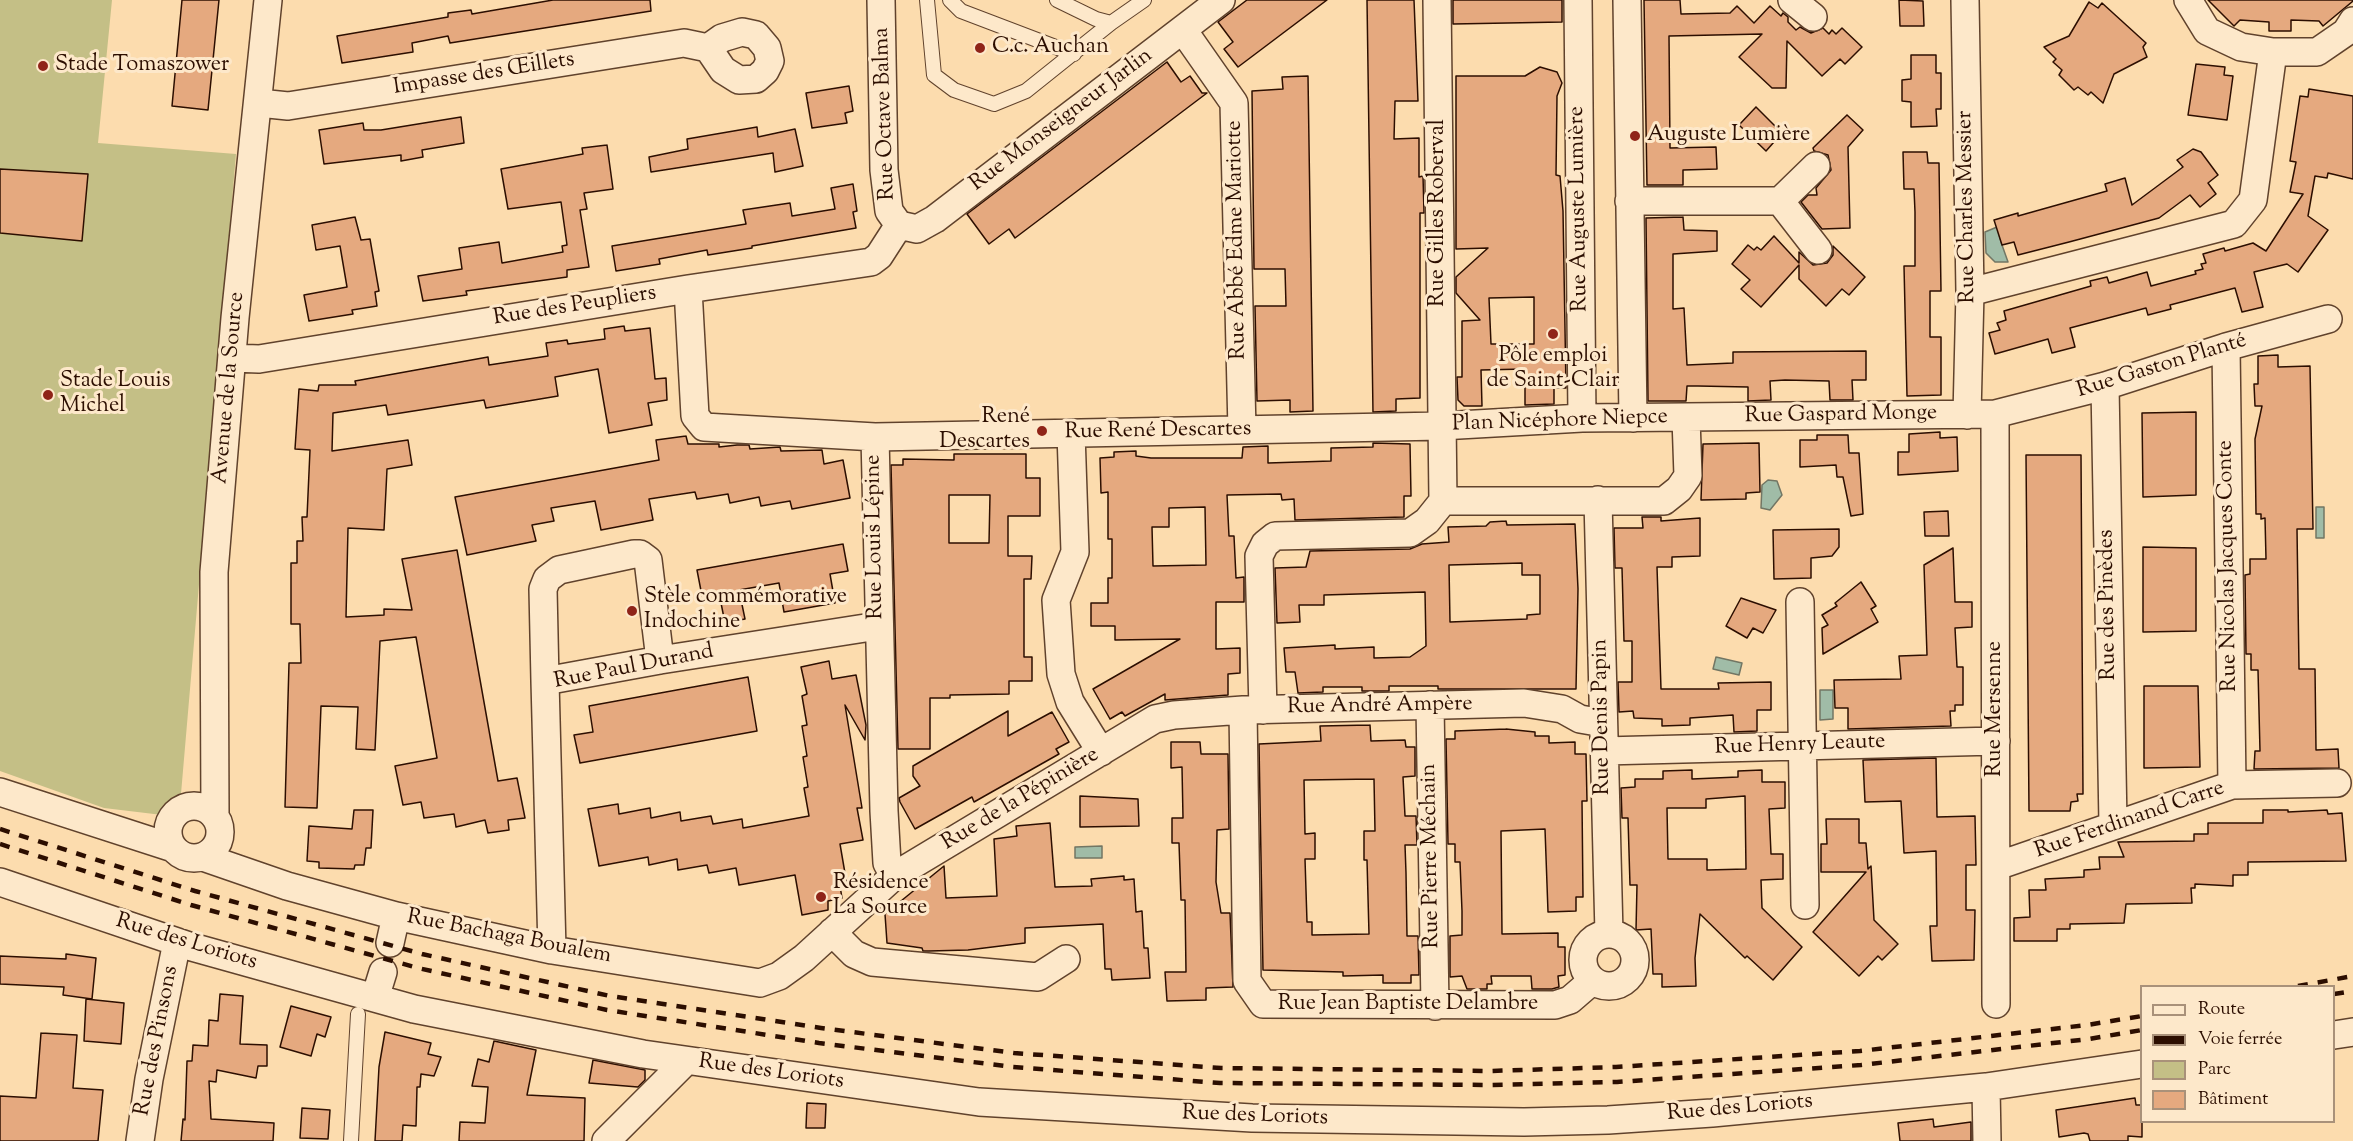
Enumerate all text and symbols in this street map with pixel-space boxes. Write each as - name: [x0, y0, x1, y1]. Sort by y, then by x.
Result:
- street label: Rue Octave Balma: [870, 27, 902, 201]
- place label: C.c. Auchan: [992, 35, 1109, 61]
- marker: C.c. Auchan: [973, 41, 987, 55]
- street label: Rue Monseigneur Jarlin: [965, 44, 1159, 198]
- street label: Impasse des Œillets: [392, 48, 576, 102]
- place label: Stade Tomaszower: [55, 53, 229, 79]
- marker: Stade Tomaszower: [36, 59, 50, 73]
- street label: Rue Auguste Lumière: [1565, 106, 1595, 312]
- street label: Rue Charles Messier: [1953, 110, 1983, 304]
- street label: Rue Gilles Roberval: [1426, 119, 1452, 307]
- street label: Rue Abbé Edme Mariotte: [1223, 120, 1253, 360]
- place label: Auguste Lumière: [1647, 123, 1810, 149]
- marker: Auguste Lumière: [1628, 129, 1642, 143]
- street label: Rue des Peupliers: [492, 281, 658, 333]
- street label: Avenue de la Source: [208, 291, 252, 485]
- marker: Pôle emploi de Saint-Clair: [1546, 327, 1560, 341]
- street label: Rue Gaston Planté: [2074, 329, 2250, 405]
- place label: Pôle emploi de Saint-Clair: [1487, 344, 1619, 396]
- place label: Stade Louis Michel: [60, 369, 170, 420]
- marker: Stade Louis Michel: [41, 388, 55, 402]
- street label: Rue Gaspard Monge: [1745, 401, 1937, 431]
- place label: René Descartes: [939, 405, 1030, 457]
- street label: Plan Nicéphore Niepce: [1452, 405, 1668, 439]
- street label: Rue René Descartes: [1064, 417, 1252, 447]
- marker: René Descartes: [1035, 424, 1049, 438]
- street label: Rue Nicolas Jacques Conte: [2214, 440, 2244, 692]
- street label: Rue Louis Lépine: [861, 454, 891, 620]
- street label: Rue des Pinèdes: [2094, 529, 2124, 681]
- place label: Stèle commémorative Indochine: [644, 585, 847, 636]
- marker: Stèle commémorative Indochine: [625, 604, 639, 618]
- street label: Rue Denis Papin: [1588, 639, 1618, 795]
- street label: Rue Paul Durand: [552, 640, 716, 696]
- street label: Rue Mersenne: [1983, 641, 2009, 777]
- street label: Rue André Ampère: [1287, 692, 1473, 722]
- street label: Rue Henry Leaute: [1714, 730, 1886, 762]
- street label: Rue de la Pépinière: [938, 743, 1104, 857]
- street label: Rue Pierre Méchain: [1417, 763, 1447, 949]
- street label: Rue Ferdinand Carre: [2032, 776, 2228, 866]
- place label: Résidence La Source: [833, 871, 929, 922]
- marker: Résidence La Source: [814, 890, 828, 904]
- street label: Rue Bachaga Boualem: [405, 905, 613, 971]
- street label: Rue des Loriots: [112, 909, 260, 977]
- street label: Rue des Pinsons: [131, 964, 185, 1118]
- legend: [2140, 985, 2335, 1123]
- street label: Rue Jean Baptiste Delambre: [1278, 992, 1538, 1018]
- text: Route: [2198, 997, 2245, 1023]
- text: Voie ferrée: [2198, 1027, 2282, 1053]
- street label: Rue des Loriots: [697, 1050, 845, 1096]
- text: Parc: [2198, 1057, 2231, 1083]
- text: Bâtiment: [2198, 1087, 2268, 1113]
- street label: Rue des Loriots: [1666, 1089, 1814, 1129]
- street label: Rue des Loriots: [1181, 1101, 1329, 1133]

